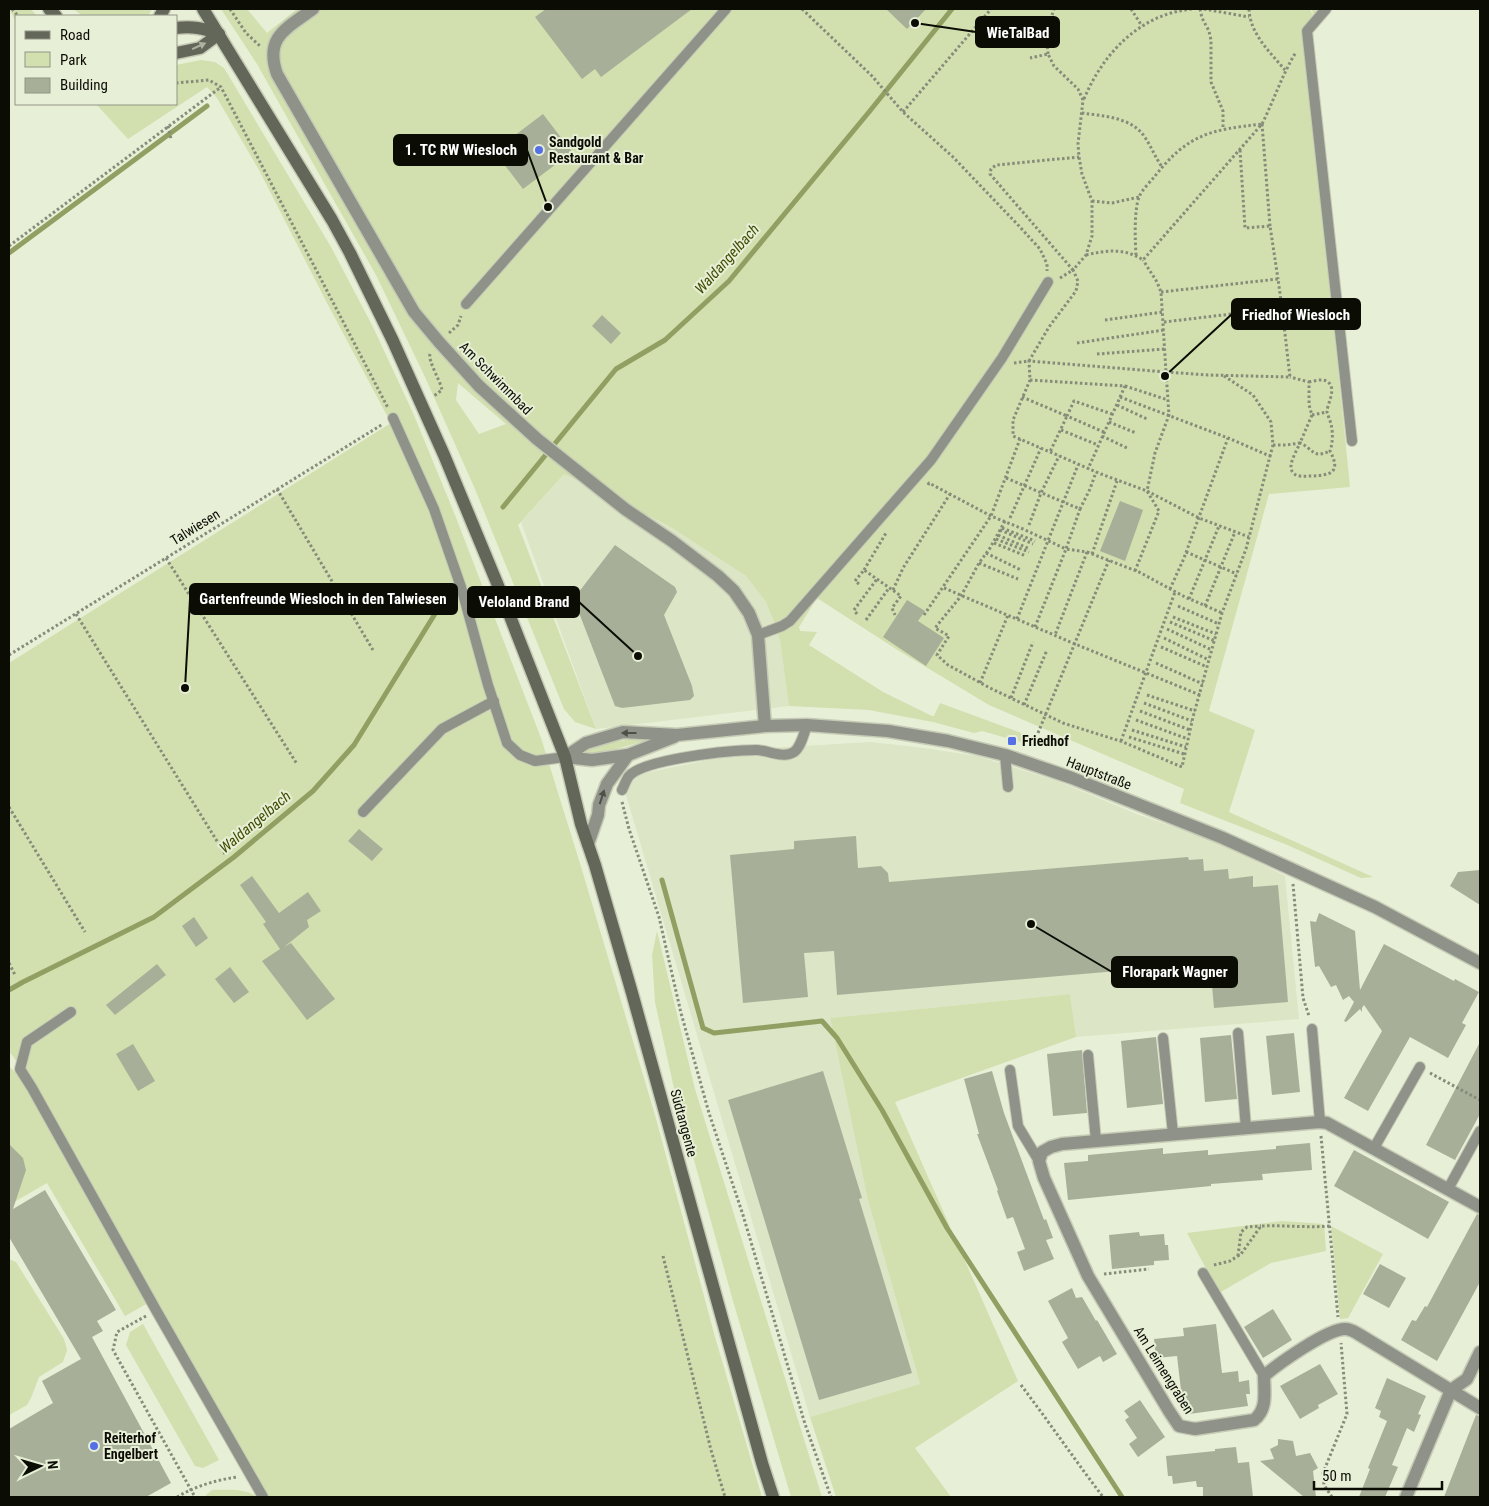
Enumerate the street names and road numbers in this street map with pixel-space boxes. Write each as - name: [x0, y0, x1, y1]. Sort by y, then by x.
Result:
- street label: Am Schwimmbad: [456, 338, 536, 418]
- street label: Talwiesen: [167, 506, 223, 548]
- street label: Hauptstraße: [1064, 753, 1134, 793]
- street label: Südtangente: [667, 1087, 701, 1159]
- street label: Am Leimengraben: [1131, 1323, 1197, 1417]

